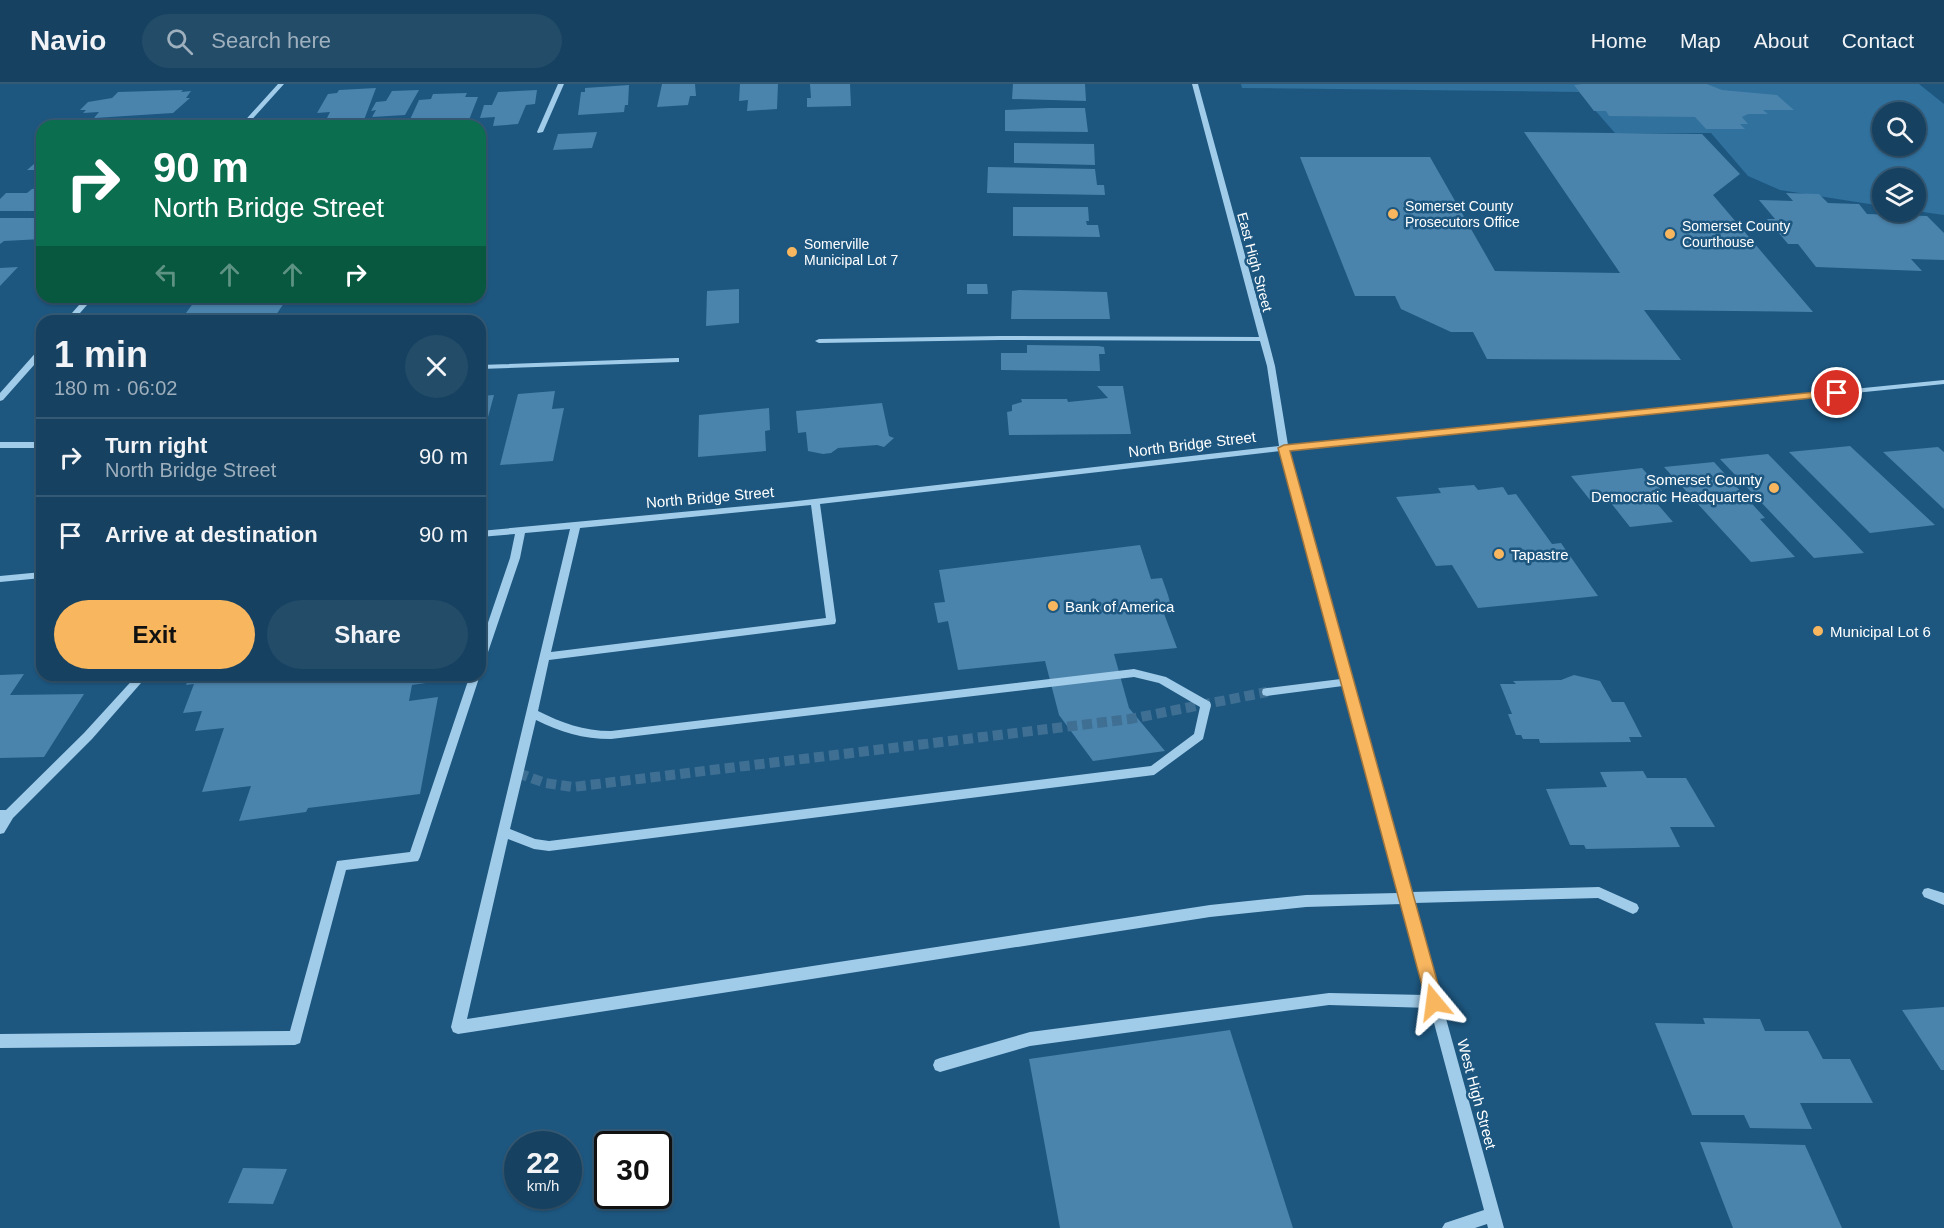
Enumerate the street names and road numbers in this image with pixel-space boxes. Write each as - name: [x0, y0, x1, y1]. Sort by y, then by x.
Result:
- street label: East High Street: [1234, 211, 1276, 313]
- street label: North Bridge Street: [1127, 428, 1258, 460]
- street label: North Bridge Street: [645, 483, 776, 511]
- street label: West High Street: [1454, 1037, 1500, 1152]

